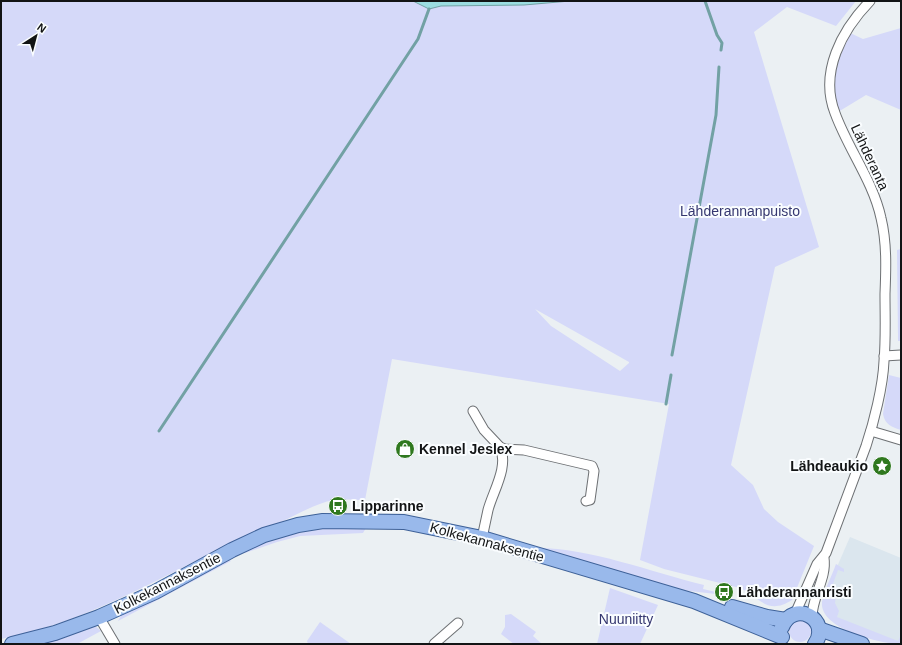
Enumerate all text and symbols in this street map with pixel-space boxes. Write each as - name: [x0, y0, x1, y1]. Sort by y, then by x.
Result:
- north arrow: [16, 16, 56, 56]
- text: N: [35, 21, 49, 35]
- street label: Lähderanta: [848, 122, 892, 193]
- park label: Lähderannanpuisto: [680, 203, 800, 219]
- shop icon: Kennel Jeslex: [394, 438, 416, 460]
- place label: Kennel Jeslex: [419, 441, 513, 457]
- place icon: Lähdeaukio: [871, 455, 893, 477]
- place label: Lähdeaukio: [790, 458, 868, 474]
- bus stop icon: Lipparinne: [327, 495, 349, 517]
- place label: Lipparinne: [352, 498, 424, 514]
- street label: Kolkekannaksentie: [428, 519, 546, 565]
- street label: Kolkekannaksentie: [111, 549, 223, 617]
- bus stop icon: Lähderannanristi: [713, 581, 735, 603]
- place label: Lähderannanristi: [738, 584, 852, 600]
- park label: Nuuniitty: [599, 611, 653, 627]

